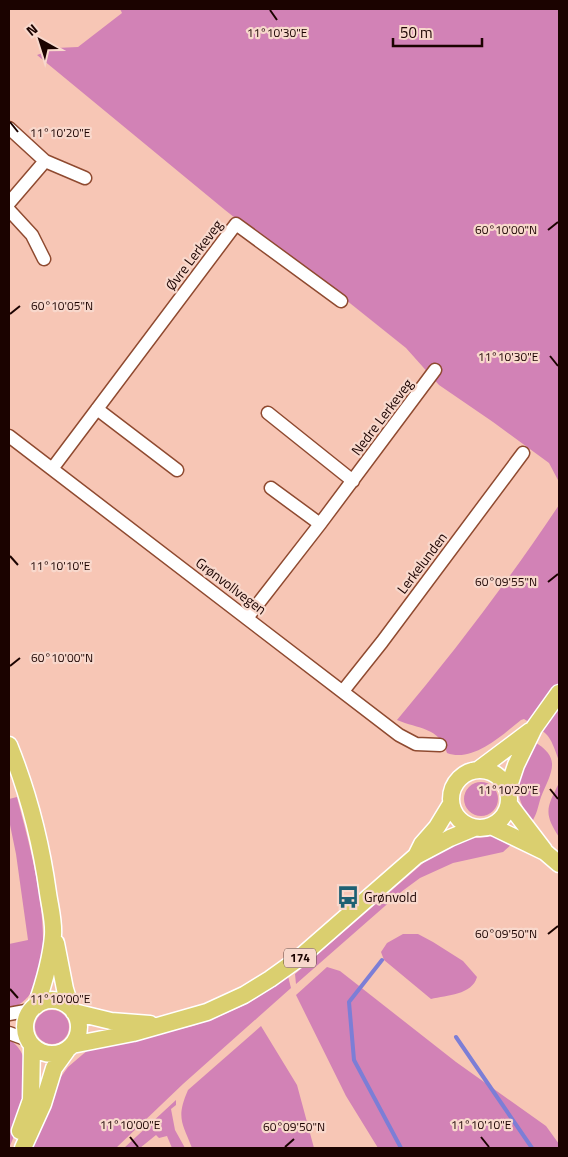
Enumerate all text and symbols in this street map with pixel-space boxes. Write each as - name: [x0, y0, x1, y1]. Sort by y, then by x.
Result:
- north arrow: [15, 15, 65, 65]
- scale bar: [393, 15, 482, 47]
- text: N: [21, 18, 42, 41]
- text: 50 m: [400, 21, 433, 44]
- text: 11°10'30"E: [247, 23, 308, 42]
- text: 11°10'20"E: [30, 123, 91, 142]
- street label: Øvre Lerkeveg: [160, 215, 227, 294]
- text: 60°10'00"N: [475, 220, 537, 239]
- text: 60°10'05"N: [31, 296, 93, 315]
- text: 11°10'30"E: [478, 347, 539, 366]
- street label: Nedre Lerkeveg: [346, 374, 418, 460]
- street label: Lerkelunden: [391, 527, 452, 598]
- street label: Grønvollvegen: [191, 552, 271, 619]
- text: 11°10'10"E: [30, 556, 91, 575]
- text: 60°09'55"N: [475, 572, 537, 591]
- text: 60°10'00"N: [31, 648, 93, 667]
- text: 11°10'20"E: [478, 780, 539, 799]
- bus stop icon: Grønvold: [335, 884, 361, 910]
- place label: Grønvold: [364, 886, 417, 907]
- text: 60°09'50"N: [475, 924, 537, 943]
- road number: 174: [284, 948, 316, 968]
- text: 11°10'00"E: [30, 989, 91, 1008]
- text: 11°10'00"E: [100, 1115, 161, 1134]
- text: 11°10'10"E: [451, 1115, 512, 1134]
- text: 60°09'50"N: [263, 1117, 325, 1136]

